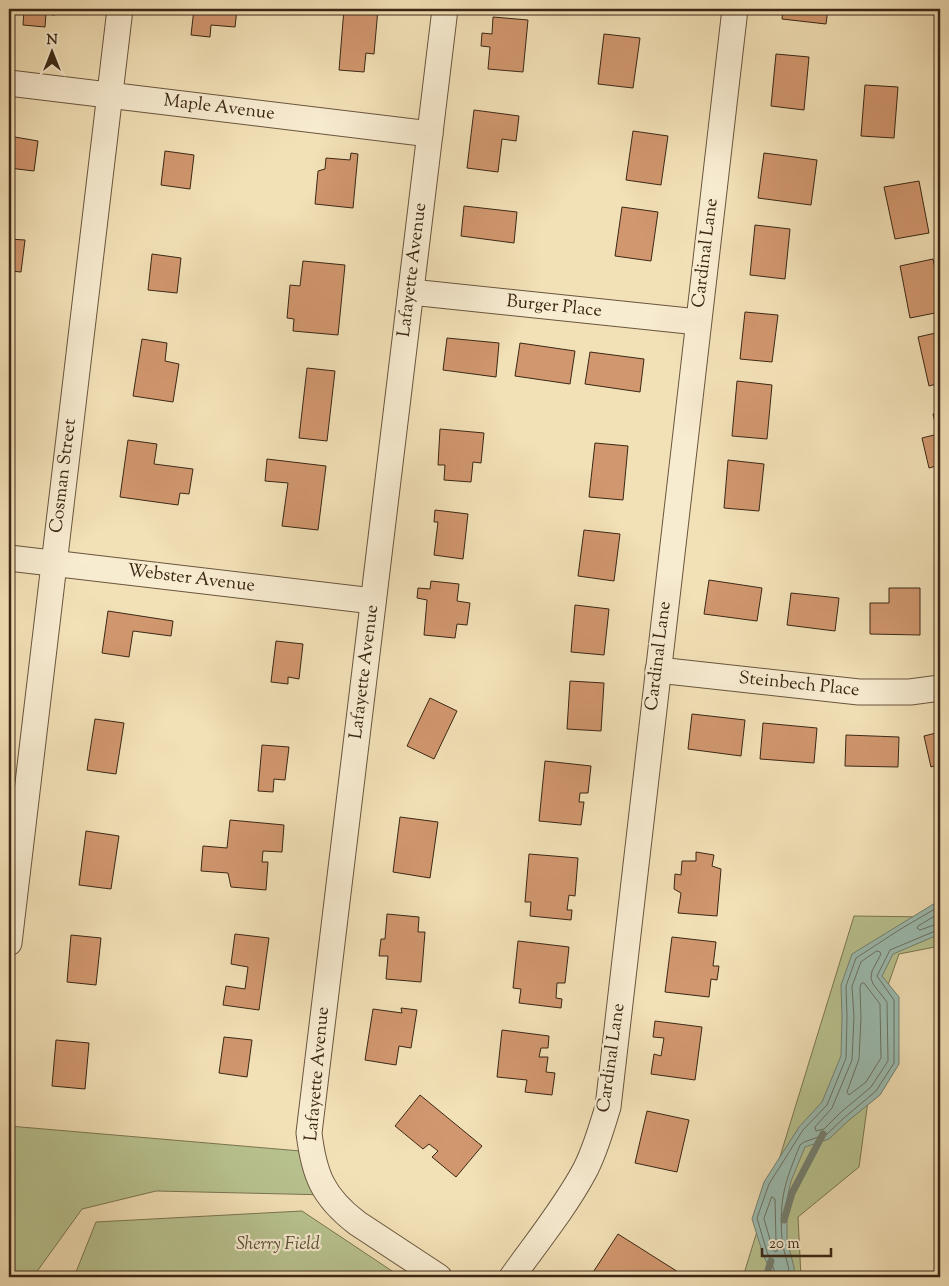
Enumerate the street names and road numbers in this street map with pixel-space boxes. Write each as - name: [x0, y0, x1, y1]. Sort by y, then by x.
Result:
- street label: Maple Avenue: [162, 88, 276, 128]
- street label: Cardinal Lane: [686, 197, 726, 309]
- street label: Lafayette Avenue: [392, 201, 434, 339]
- street label: Burger Place: [505, 289, 603, 325]
- street label: Cosman Street: [44, 417, 84, 535]
- street label: Webster Avenue: [126, 558, 256, 600]
- street label: Cardinal Lane: [639, 600, 679, 712]
- street label: Lafayette Avenue: [344, 603, 386, 741]
- street label: Steinbech Place: [737, 666, 861, 704]
- street label: Cardinal Lane: [591, 1002, 633, 1114]
- street label: Lafayette Avenue: [299, 1006, 337, 1142]

